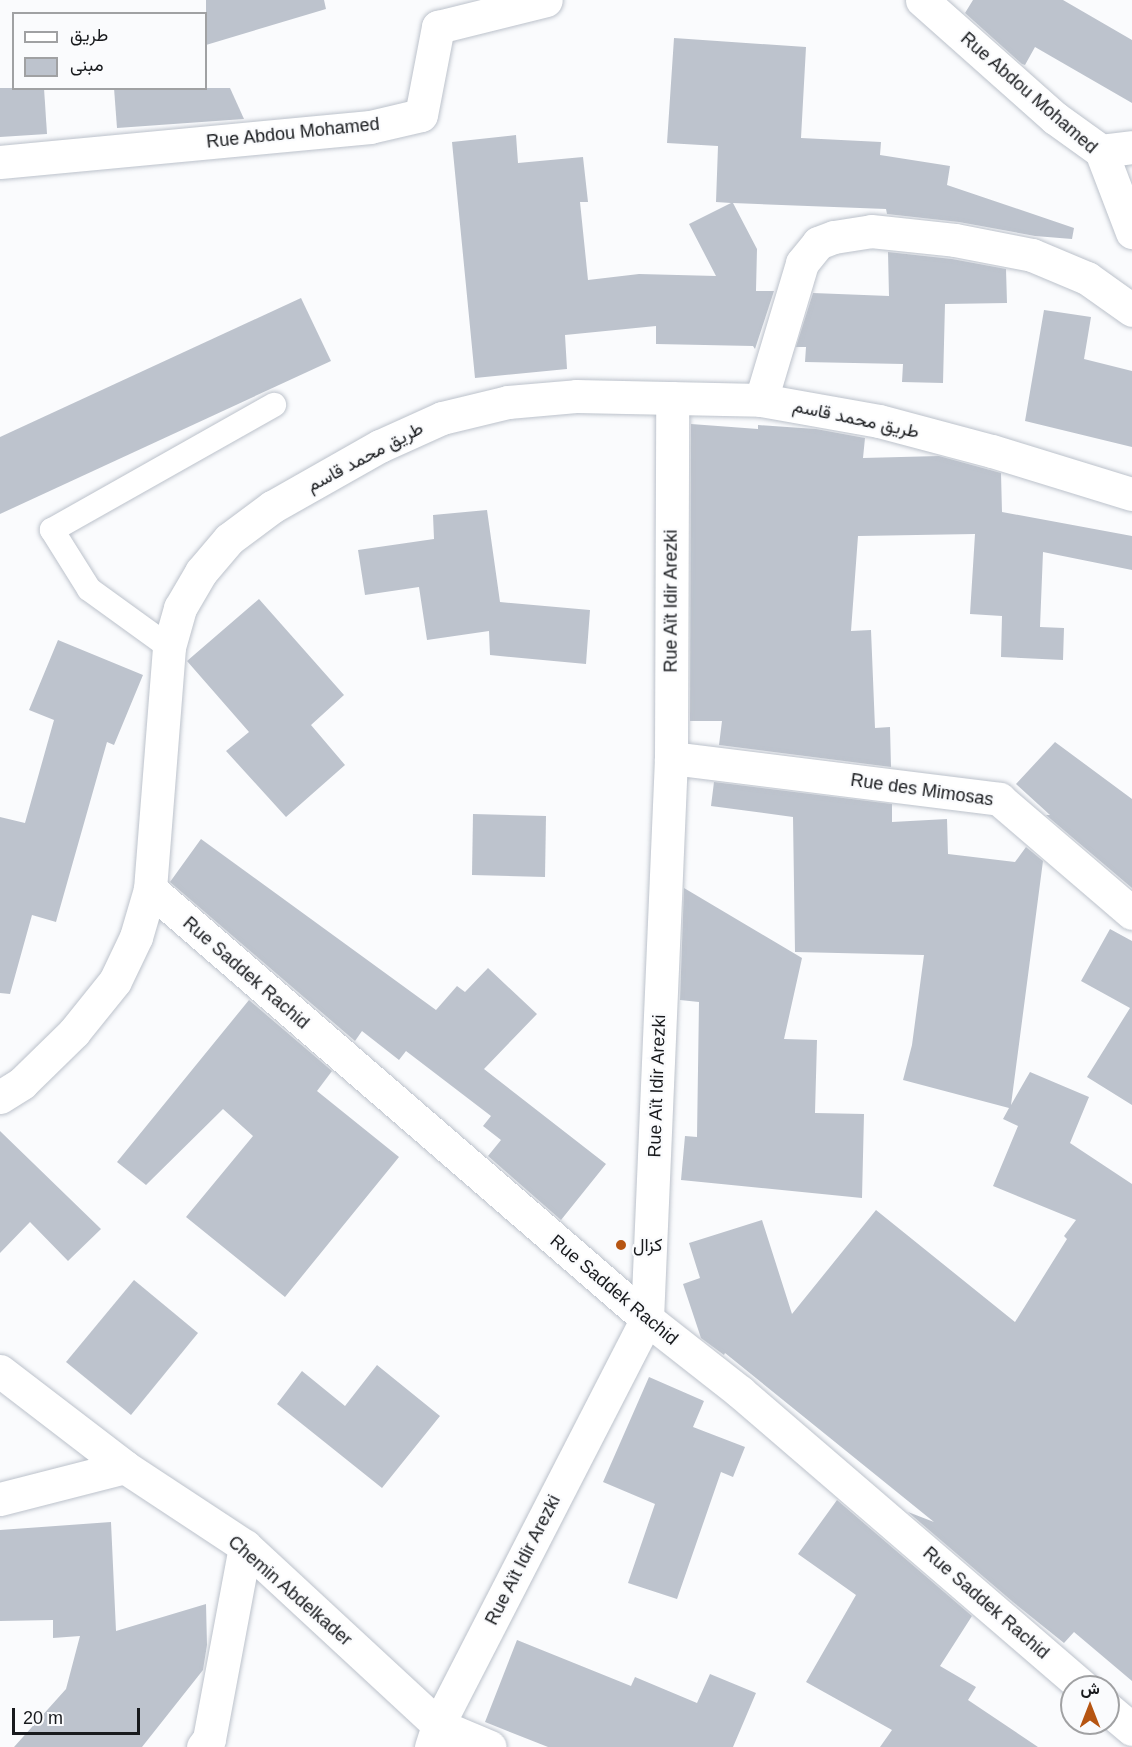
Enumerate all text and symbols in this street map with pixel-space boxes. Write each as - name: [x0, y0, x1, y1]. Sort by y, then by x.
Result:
- legend: [12, 12, 207, 90]
- text: طريق: [70, 25, 108, 45]
- street label: Rue Abdou Mohamed: [956, 27, 1102, 159]
- text: مبنى: [70, 55, 104, 75]
- street label: Rue Abdou Mohamed: [205, 113, 381, 153]
- street label: طريق محمد قاسم: [791, 395, 921, 443]
- street label: طريق محمد قاسم: [303, 417, 427, 497]
- street label: Rue Aït Idir Arezki: [660, 528, 682, 674]
- street label: Rue des Mimosas: [849, 769, 995, 811]
- street label: Rue Saddek Rachid: [178, 912, 314, 1034]
- street label: Rue Aït Idir Arezki: [644, 1013, 670, 1159]
- street label: Rue Saddek Rachid: [546, 1230, 682, 1350]
- place label: كزال: [633, 1234, 662, 1256]
- marker: كزال: [614, 1238, 628, 1252]
- street label: Rue Aït Idir Arezki: [480, 1490, 566, 1630]
- street label: Chemin Abdelkader: [223, 1531, 357, 1651]
- street label: Rue Saddek Rachid: [918, 1542, 1054, 1664]
- north arrow: [1060, 1675, 1120, 1735]
- text: ش: [1080, 1680, 1100, 1697]
- scale bar: [15, 1696, 142, 1734]
- text: 20 m: [23, 1708, 63, 1728]

